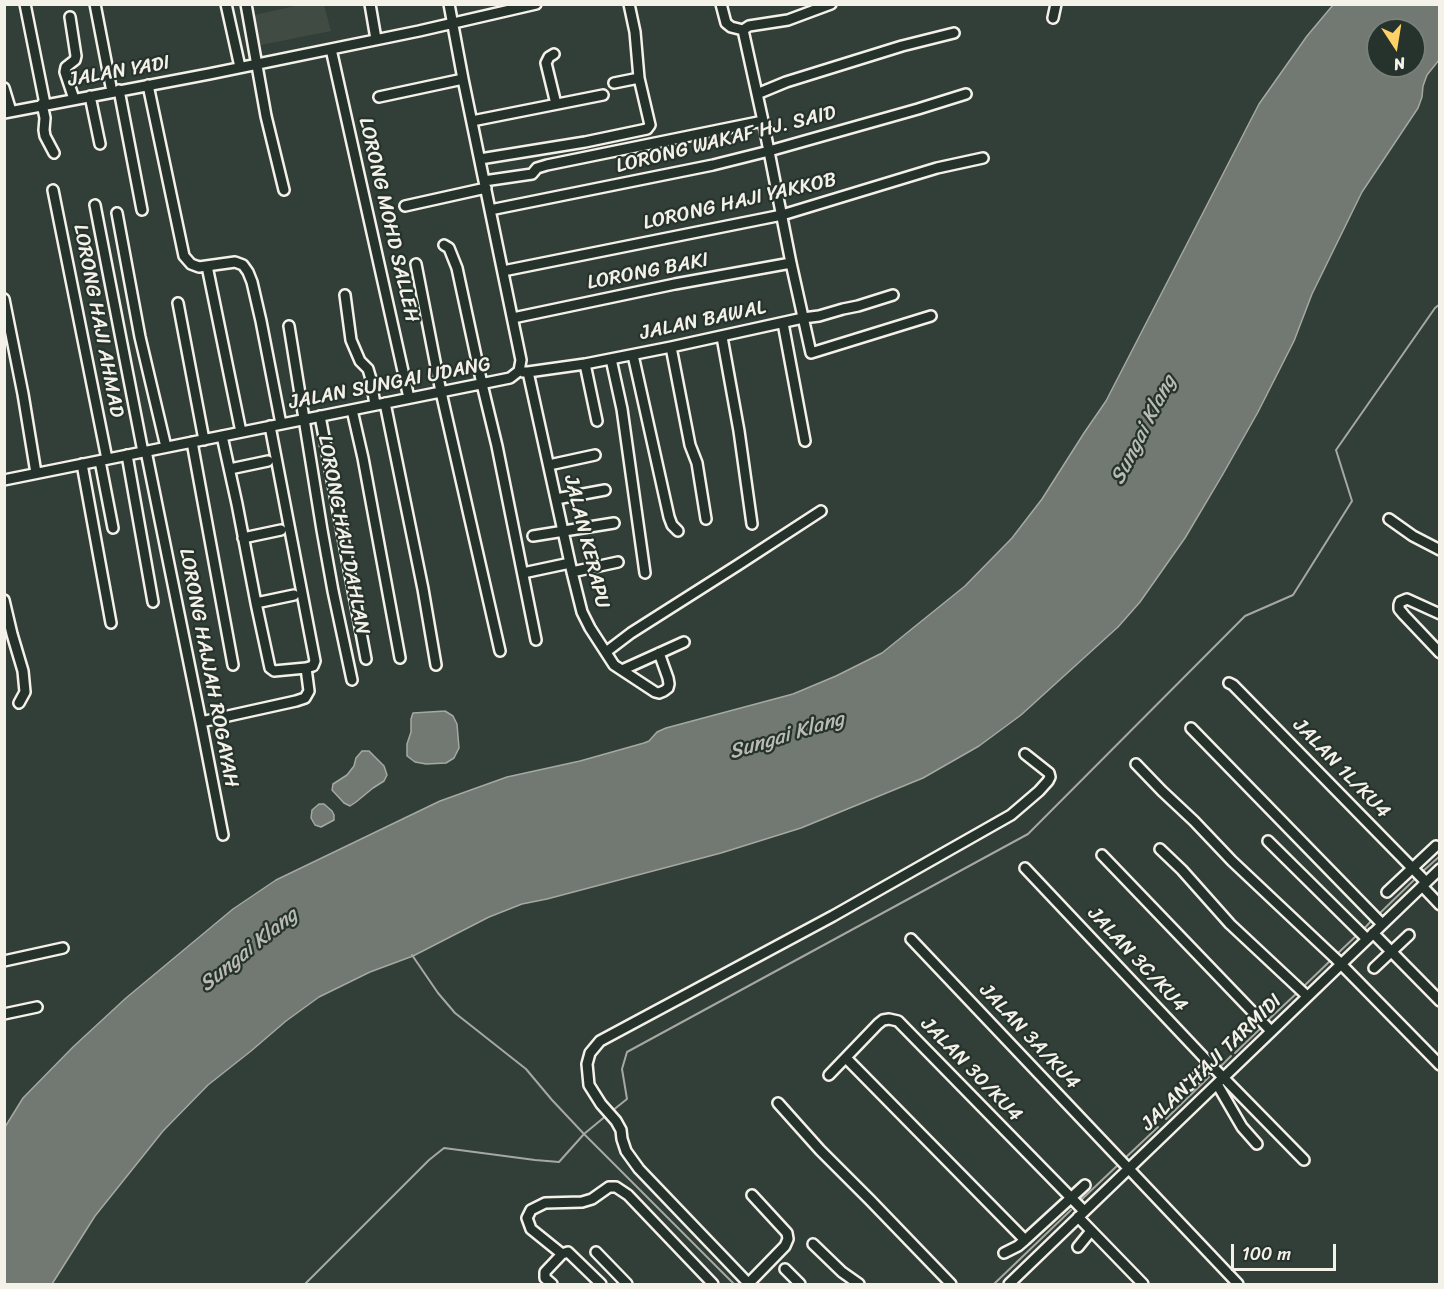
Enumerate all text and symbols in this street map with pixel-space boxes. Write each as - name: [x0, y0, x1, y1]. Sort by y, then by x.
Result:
- north arrow: [1366, 18, 1426, 78]
- text: N: [1391, 49, 1408, 79]
- street label: JALAN YADI: [66, 51, 172, 93]
- street label: LORONG WAKAF HJ. SAID: [614, 101, 838, 179]
- street label: LORONG MOHD SALLEH: [353, 115, 423, 325]
- street label: LORONG HAJI YAKKOB: [641, 168, 839, 236]
- street label: LORONG HAJI AHMAD: [67, 222, 129, 420]
- street label: LORONG BAKI: [585, 248, 711, 296]
- street label: JALAN BAWAL: [638, 296, 768, 346]
- street label: JALAN SUNGAI UDANG: [287, 353, 493, 415]
- water label: Sungai Klang: [1106, 371, 1182, 489]
- street label: LORONG HAJI DAHLAN: [312, 433, 374, 637]
- street label: JALAN KERAPU: [558, 473, 614, 611]
- street label: LORONG HAJJAH ROGAYAH: [173, 547, 243, 789]
- water label: Sungai Klang: [726, 706, 848, 766]
- street label: JALAN 1L/KU4: [1287, 714, 1395, 824]
- street label: JALAN 3C/KU4: [1082, 902, 1192, 1018]
- water label: Sungai Klang: [195, 903, 303, 997]
- street label: JALAN 3A/KU4: [974, 979, 1084, 1095]
- street label: JALAN HAJI TARMIDI: [1137, 990, 1287, 1136]
- street label: JALAN 30/KU4: [915, 1013, 1027, 1127]
- scale bar: [1234, 1232, 1339, 1270]
- text: 100 m: [1242, 1238, 1291, 1270]

